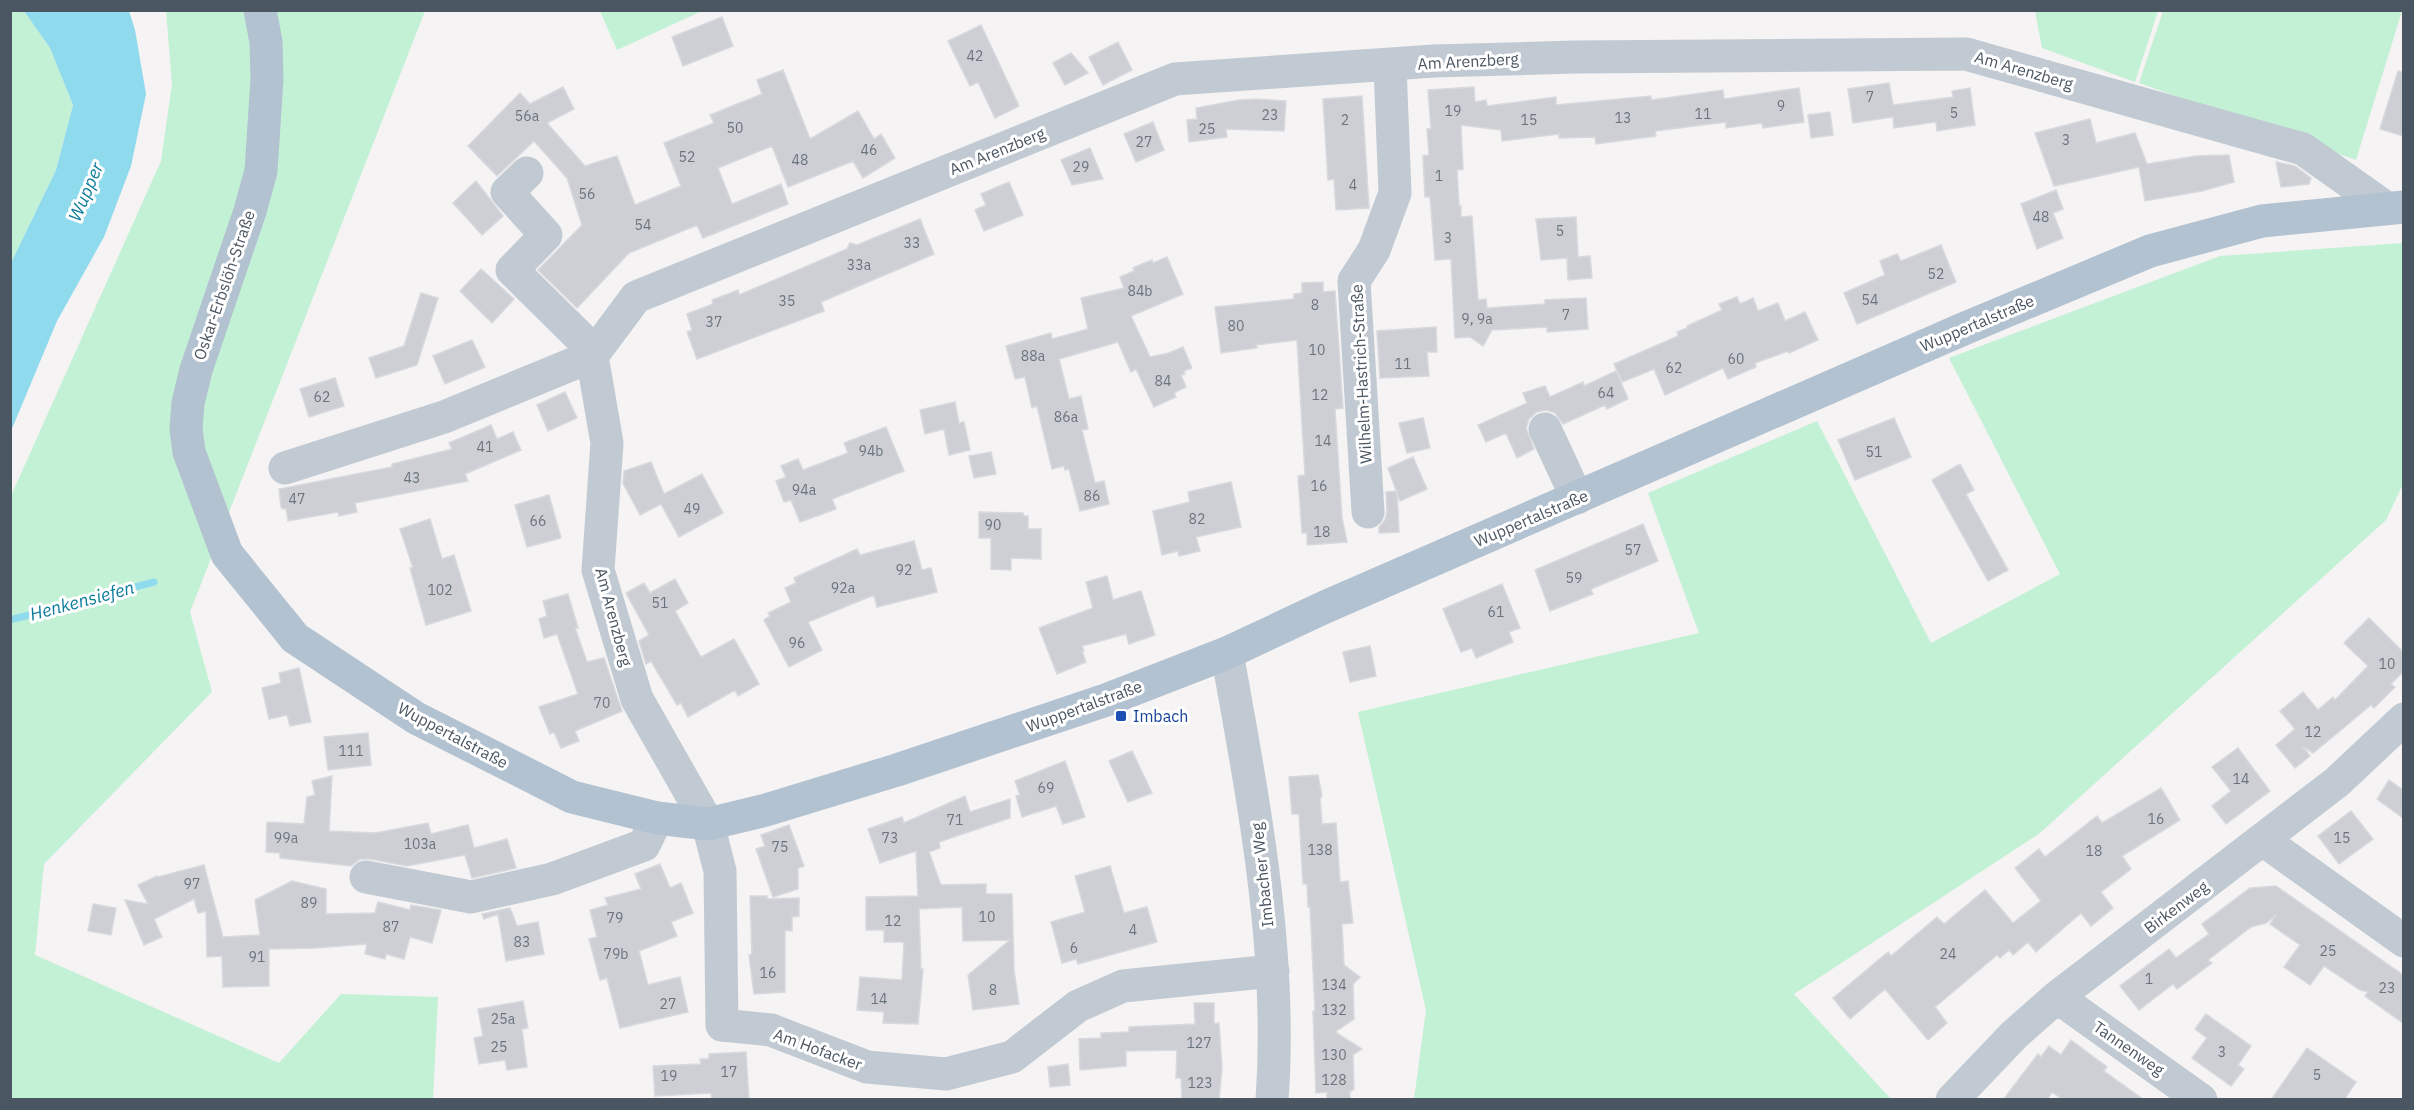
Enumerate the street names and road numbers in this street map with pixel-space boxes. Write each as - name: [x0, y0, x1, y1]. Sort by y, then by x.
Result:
- street label: Am Arenzberg: [1973, 46, 2076, 94]
- street label: Am Arenzberg: [1417, 48, 1520, 74]
- street label: Am Arenzberg: [946, 123, 1048, 179]
- street label: Oskar-Erbslöh-Straße: [189, 207, 259, 362]
- street label: Wilhelm-Hastrich-Straße: [1346, 284, 1376, 464]
- street label: Wuppertalstraße: [1917, 290, 2037, 356]
- street label: Wuppertalstraße: [1471, 485, 1591, 551]
- street label: Am Arenzberg: [591, 565, 637, 669]
- street label: Wuppertalstraße: [1023, 676, 1145, 736]
- street label: Wuppertalstraße: [395, 698, 512, 773]
- street label: Imbacher Weg: [1247, 821, 1277, 928]
- street label: Birkenweg: [2140, 876, 2213, 938]
- street label: Tannenweg: [2090, 1016, 2169, 1080]
- street label: Am Hofacker: [771, 1024, 865, 1074]

